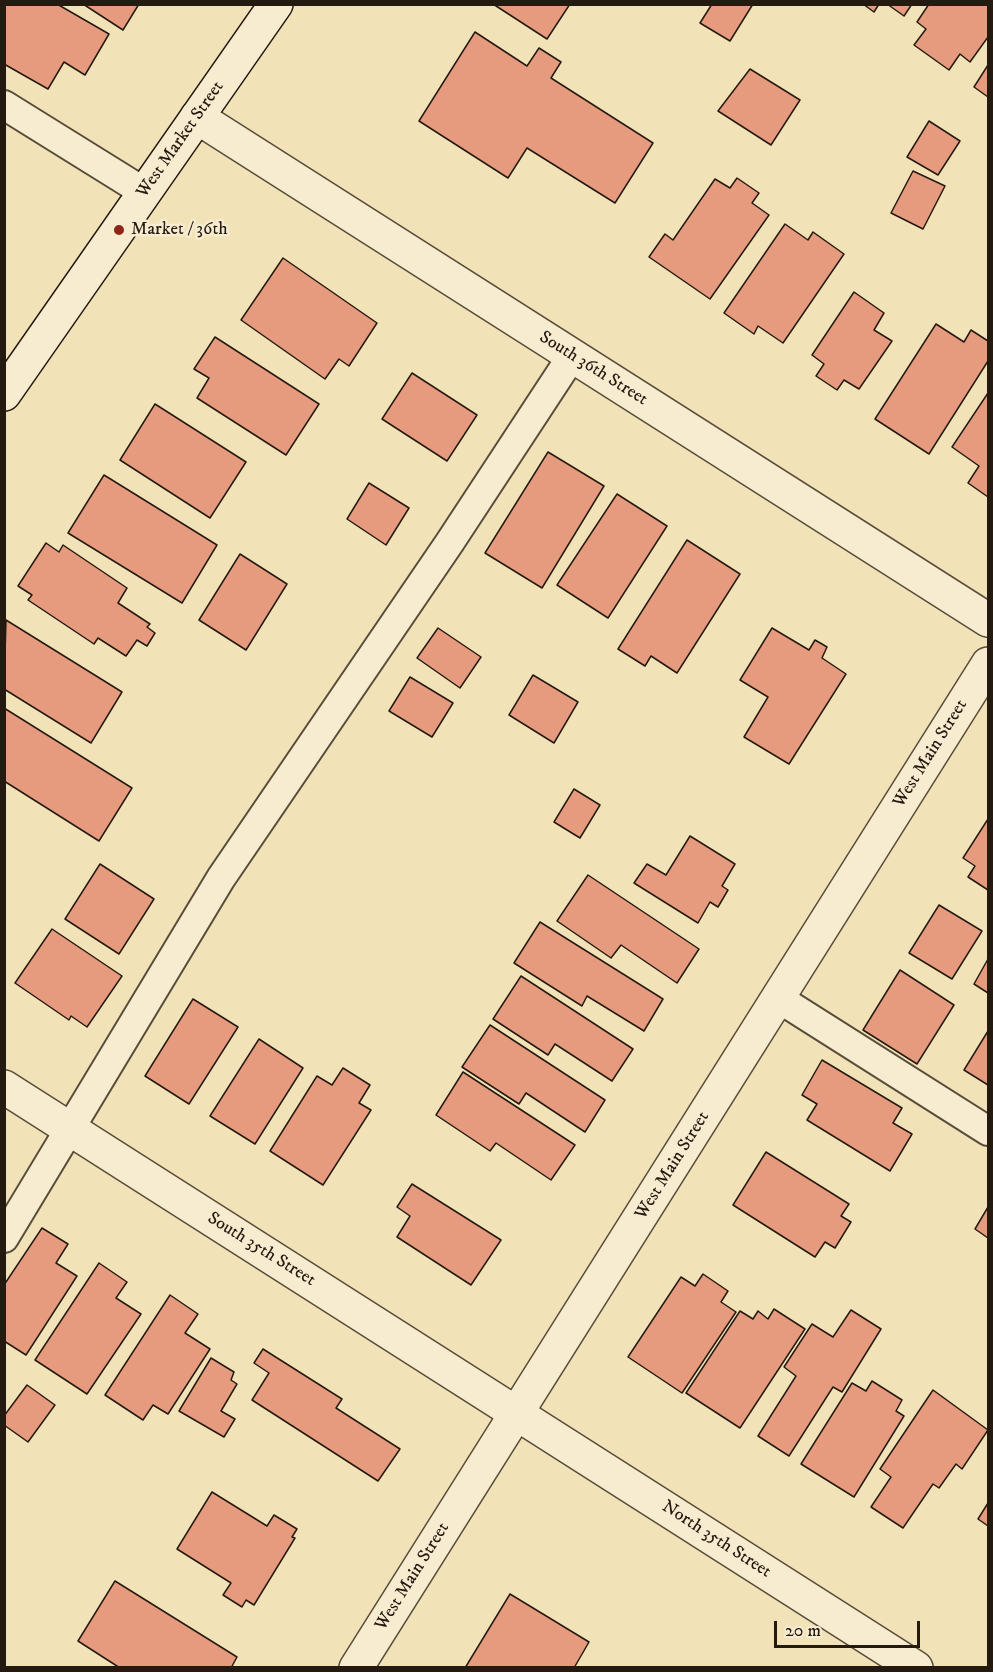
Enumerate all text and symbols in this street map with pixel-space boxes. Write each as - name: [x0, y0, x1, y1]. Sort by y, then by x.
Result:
- street label: West Market Street: [133, 77, 229, 203]
- place label: Market / 36th: [131, 219, 228, 241]
- marker: Market / 36th: [112, 223, 126, 237]
- street label: South 36th Street: [535, 327, 651, 411]
- street label: West Main Street: [889, 696, 973, 812]
- street label: West Main Street: [631, 1108, 715, 1224]
- street label: South 35th Street: [203, 1208, 319, 1292]
- street label: North 35th Street: [657, 1497, 775, 1583]
- street label: West Main Street: [371, 1519, 455, 1635]
- scale bar: [777, 1609, 922, 1647]
- text: 20 m: [785, 1620, 821, 1642]

